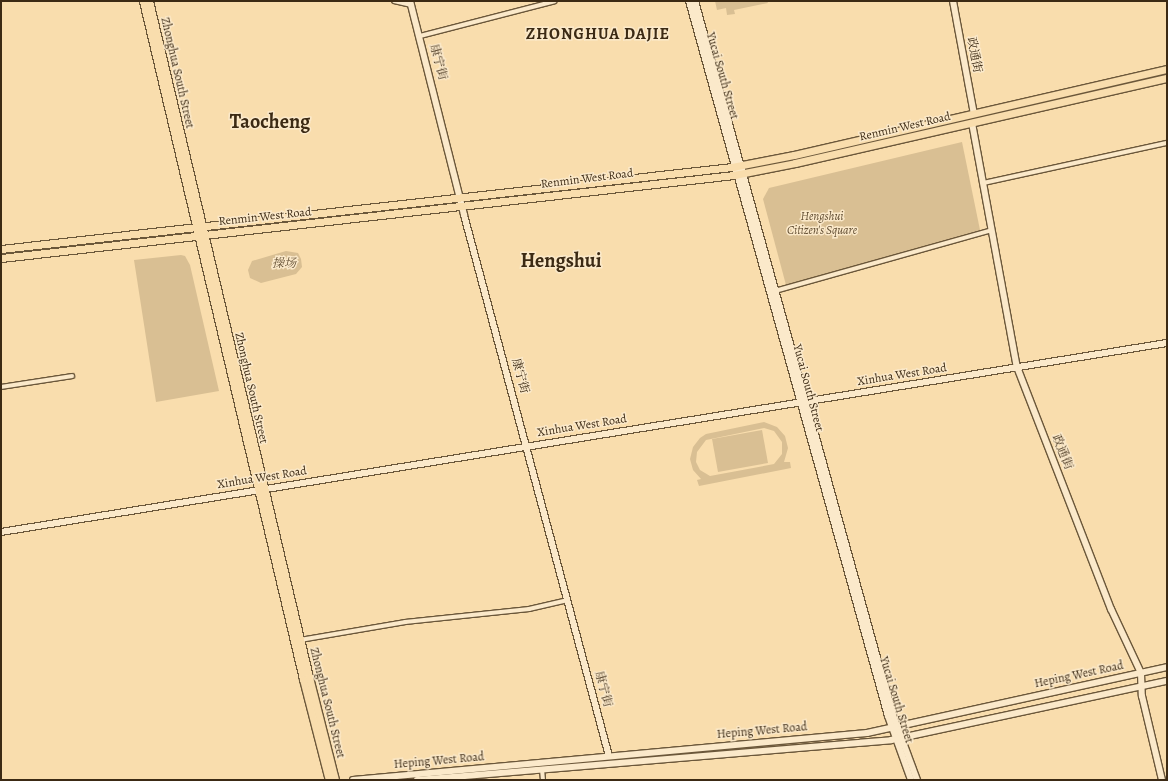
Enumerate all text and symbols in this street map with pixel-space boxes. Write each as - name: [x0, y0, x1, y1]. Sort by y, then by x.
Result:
- street label: Zhonghua South Street: [157, 16, 197, 130]
- district label: ZHONGHUA DAJIE: [526, 24, 670, 44]
- street label: Yucai South Street: [703, 31, 741, 121]
- street label: 政通街: [963, 36, 985, 74]
- street label: 康宁街: [426, 43, 450, 81]
- district label: Taocheng: [230, 109, 310, 133]
- street label: Renmin West Road: [858, 110, 952, 144]
- street label: Renmin West Road: [540, 166, 634, 192]
- street label: Renmin West Road: [218, 205, 312, 229]
- park label: Hengshui Citizen's Square: [787, 210, 857, 238]
- district label: Hengshui: [521, 248, 601, 272]
- park label: 操场: [272, 257, 296, 271]
- street label: Zhonghua South Street: [231, 331, 271, 445]
- street label: Yucai South Street: [789, 343, 827, 433]
- street label: 康宁街: [508, 357, 532, 395]
- street label: Xinhua West Road: [856, 361, 948, 389]
- street label: Xinhua West Road: [536, 412, 628, 440]
- street label: 政通街: [1049, 433, 1075, 471]
- street label: Xinhua West Road: [216, 464, 308, 492]
- street label: Zhonghua South Street: [306, 646, 348, 760]
- street label: Yucai South Street: [876, 655, 916, 745]
- street label: Heping West Road: [1033, 659, 1125, 691]
- street label: 康宁街: [591, 670, 615, 708]
- street label: Heping West Road: [716, 720, 808, 742]
- street label: Heping West Road: [393, 750, 485, 772]

